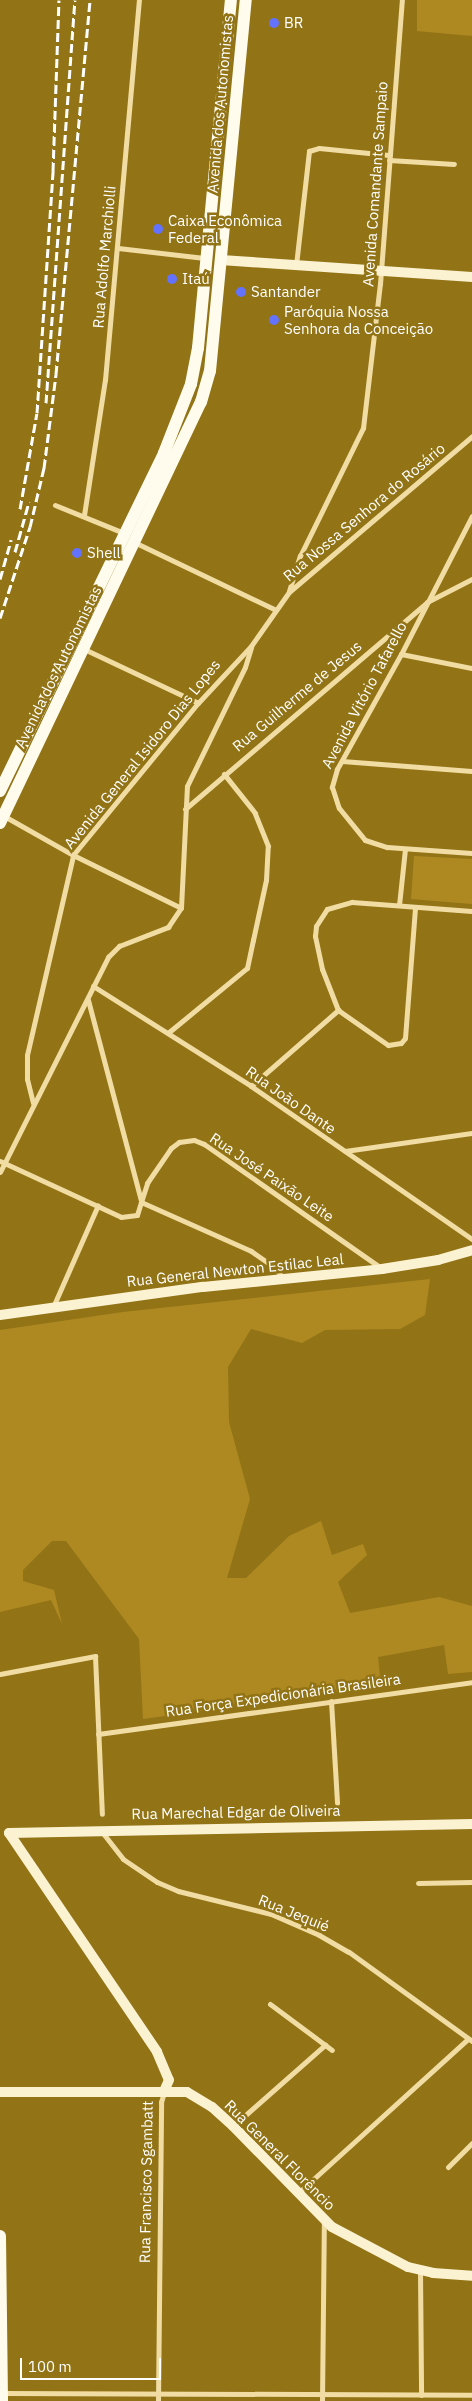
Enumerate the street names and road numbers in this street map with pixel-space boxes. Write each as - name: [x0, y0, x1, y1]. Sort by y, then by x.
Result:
- street label: Avenida dos Autonomistas: [203, 14, 237, 194]
- street label: Avenida Comandante Sampaio: [359, 81, 391, 287]
- street label: Rua Adolfo Marchiolli: [89, 185, 119, 329]
- street label: Rua Nossa Senhora do Rosário: [279, 439, 449, 585]
- street label: Avenida dos Autonomistas: [11, 583, 105, 751]
- street label: Avenida Vitório Tafarello: [318, 619, 410, 771]
- street label: Rua Guilherme de Jesus: [229, 637, 365, 755]
- street label: Avenida General Isidoro Dias Lopes: [60, 656, 224, 852]
- street label: Rua João Dante: [243, 1062, 339, 1138]
- street label: Rua José Paixão Leite: [207, 1129, 337, 1225]
- street label: Rua General Newton Estilac Leal: [126, 1250, 344, 1290]
- street label: Rua Força Expedicionária Brasileira: [164, 1670, 402, 1720]
- street label: Rua Marechal Edgar de Oliveira: [131, 1801, 341, 1823]
- street label: Rua Jequié: [256, 1891, 332, 1935]
- street label: Rua General Florêncio: [221, 2096, 339, 2214]
- street label: Rua Francisco Sgambatt: [136, 2101, 156, 2263]

